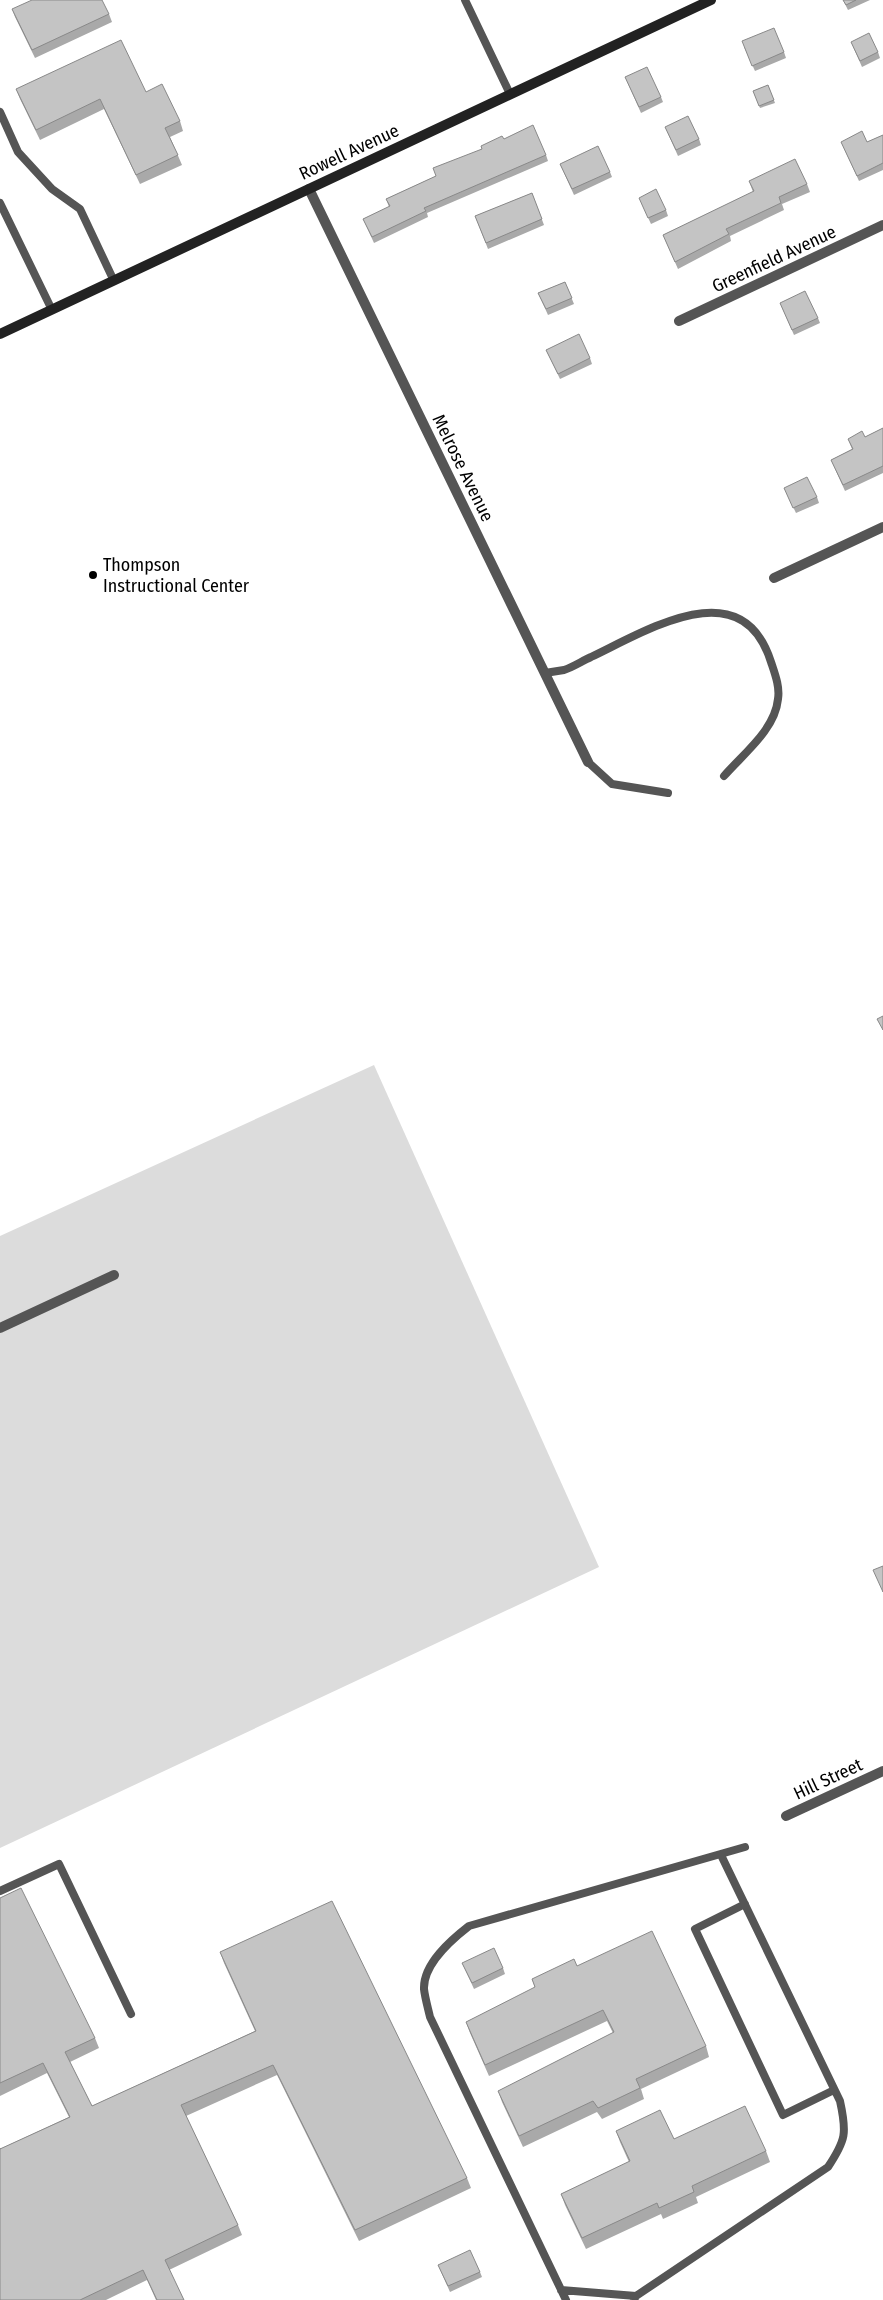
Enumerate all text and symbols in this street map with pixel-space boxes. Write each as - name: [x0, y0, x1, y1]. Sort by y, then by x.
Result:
- street label: Rowell Avenue: [296, 119, 402, 185]
- street label: Greenfield Avenue: [708, 221, 840, 297]
- street label: Melrose Avenue: [428, 411, 498, 525]
- place label: Thompson Instructional Center: [103, 554, 250, 597]
- marker: Thompson Instructional Center: [87, 569, 99, 581]
- street label: Hill Street: [790, 1753, 866, 1804]

